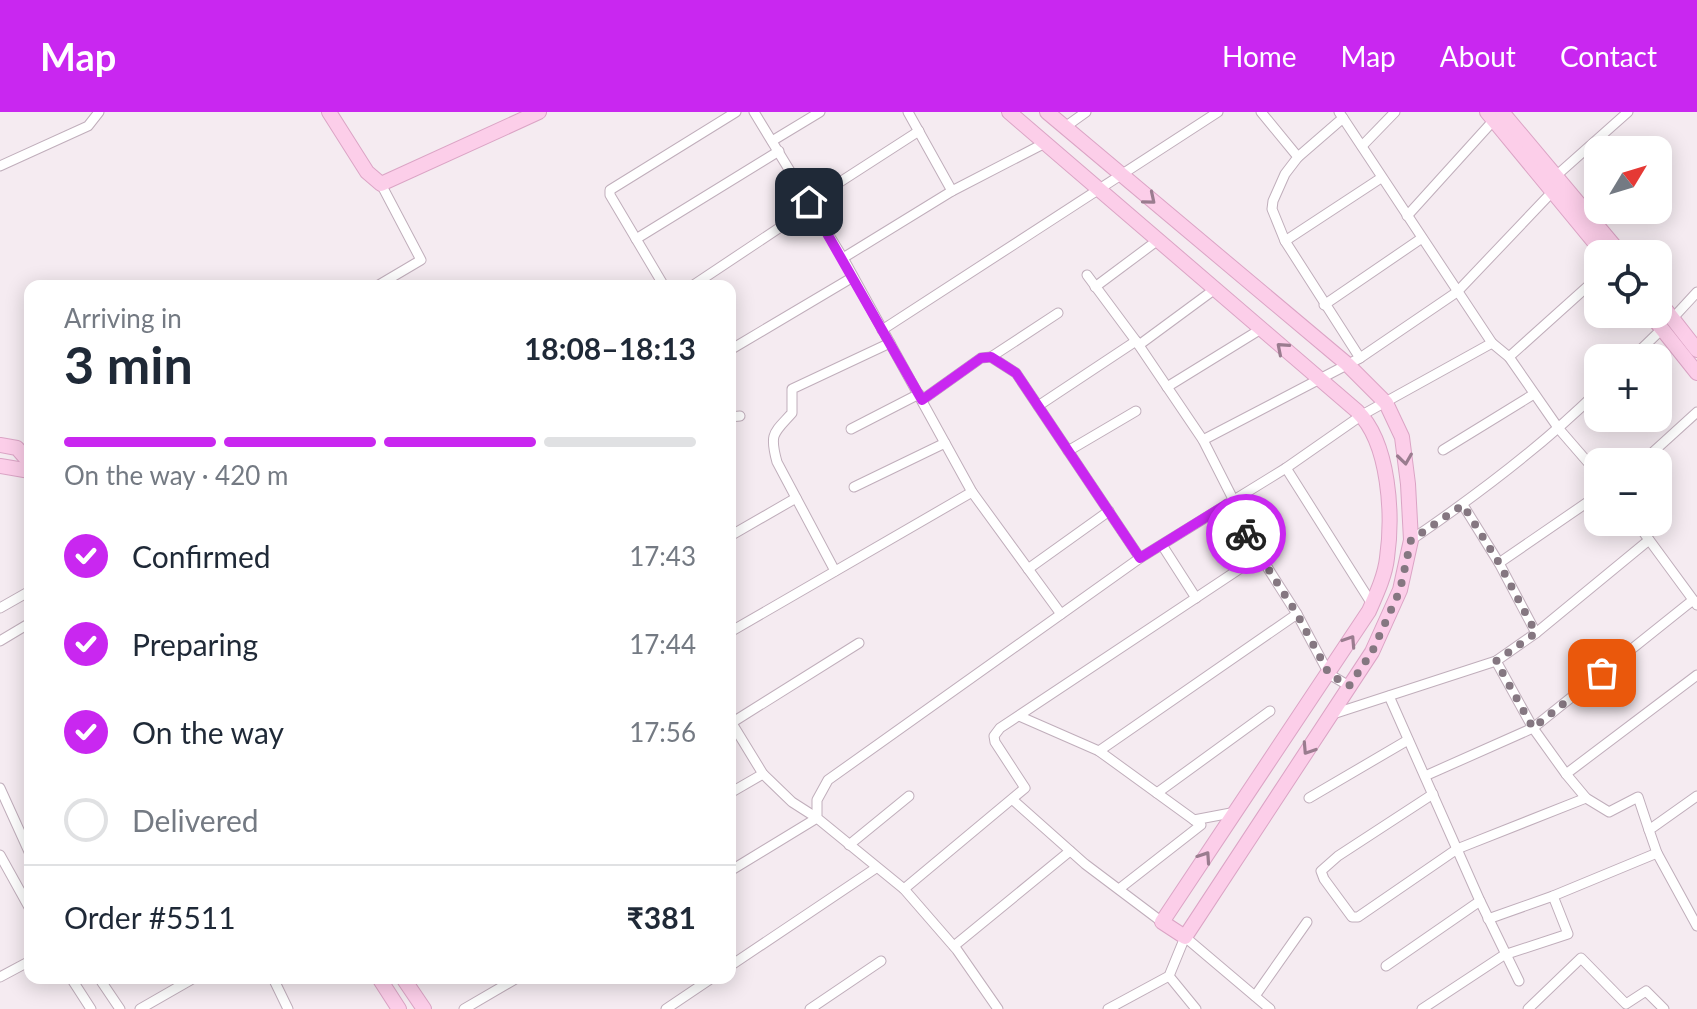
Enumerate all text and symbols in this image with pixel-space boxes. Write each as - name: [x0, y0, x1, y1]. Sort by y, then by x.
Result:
- text: Map: [40, 33, 116, 79]
- text: Home: [1222, 39, 1297, 73]
- text: Map: [1341, 39, 1396, 73]
- text: About: [1440, 39, 1516, 73]
- text: Contact: [1560, 39, 1657, 73]
- north arrow: [1584, 136, 1672, 224]
- map controls: [1584, 136, 1672, 536]
- pin: [775, 168, 843, 236]
- icon: home: [787, 180, 831, 224]
- one-way arrow: [1140, 189, 1155, 204]
- button: locate: [1584, 240, 1672, 328]
- text: Arriving in: [64, 302, 182, 334]
- text: 18:08–18:13: [524, 330, 696, 366]
- text: 3 min: [64, 333, 193, 395]
- one-way arrow: [1277, 343, 1292, 358]
- button: +: [1584, 344, 1672, 432]
- button: −: [1584, 448, 1672, 536]
- one-way arrow: [1396, 453, 1413, 466]
- text: On the way · 420 m: [64, 459, 288, 491]
- courier: [1206, 494, 1286, 574]
- icon: bike: [1224, 512, 1268, 556]
- icon: check: [64, 534, 108, 578]
- text: Confirmed: [132, 538, 271, 574]
- text: 17:43: [629, 540, 696, 572]
- icon: check: [64, 622, 108, 666]
- text: Preparing: [132, 626, 258, 662]
- text: 17:44: [629, 628, 696, 660]
- one-way arrow: [1340, 635, 1355, 650]
- pin: [1568, 639, 1636, 707]
- icon: bag: [1580, 651, 1624, 695]
- icon: check: [64, 710, 108, 754]
- text: On the way: [132, 714, 284, 750]
- text: 17:56: [629, 716, 696, 748]
- one-way arrow: [1303, 740, 1318, 754]
- text: Delivered: [132, 802, 259, 838]
- one-way arrow: [1196, 851, 1211, 866]
- text: Order #5511: [64, 899, 236, 935]
- text: ₹381: [626, 899, 696, 935]

